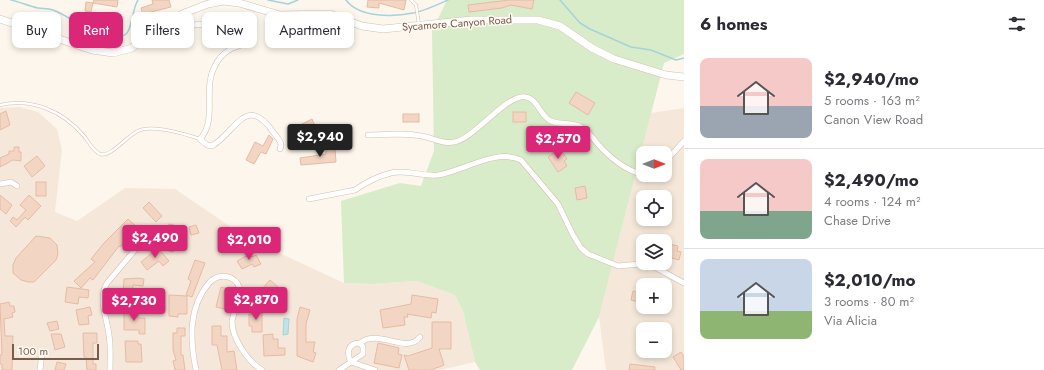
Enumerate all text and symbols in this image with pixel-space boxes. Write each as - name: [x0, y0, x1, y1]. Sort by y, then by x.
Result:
- street label: Sycamore Canyon Road: [401, 11, 513, 35]
- chip: Buy: [12, 12, 61, 48]
- chip: Rent: [69, 12, 123, 48]
- chip: Filters: [131, 12, 194, 48]
- chip: New: [202, 12, 257, 48]
- chip: Apartment: [265, 12, 354, 48]
- text: 6 homes: [700, 12, 768, 36]
- icon: filters: [1006, 13, 1028, 35]
- text: $2,940/mo: [824, 67, 919, 91]
- icon: home: [732, 74, 780, 122]
- text: 5 rooms · 163 m²: [824, 91, 920, 110]
- text: Canon View Road: [824, 110, 923, 129]
- pin: $2,940: [287, 124, 353, 158]
- pin: $2,570: [525, 126, 591, 160]
- text: $2,940: [296, 127, 344, 146]
- text: $2,570: [535, 129, 581, 148]
- north arrow: [636, 146, 672, 182]
- map controls: [636, 146, 672, 358]
- text: $2,490/mo: [824, 168, 919, 192]
- icon: home: [732, 175, 780, 223]
- button: locate: [636, 190, 672, 226]
- text: 4 rooms · 124 m²: [824, 192, 920, 211]
- text: Chase Drive: [824, 211, 891, 230]
- pin: $2,490: [122, 225, 188, 259]
- pin: $2,010: [216, 227, 282, 261]
- text: $2,490: [131, 228, 179, 247]
- text: $2,010: [227, 230, 271, 249]
- button: layers: [636, 234, 672, 270]
- text: $2,010/mo: [824, 268, 916, 292]
- icon: home: [732, 275, 780, 323]
- button: +: [636, 278, 672, 314]
- pin: $2,870: [223, 287, 289, 321]
- pin: $2,730: [101, 288, 167, 322]
- text: $2,870: [233, 290, 279, 309]
- text: $2,730: [111, 291, 157, 310]
- text: 3 rooms · 80 m²: [824, 292, 914, 311]
- text: Via Alicia: [824, 311, 877, 330]
- button: −: [636, 322, 672, 358]
- scale bar: [12, 342, 99, 361]
- text: 100 m: [18, 343, 48, 359]

